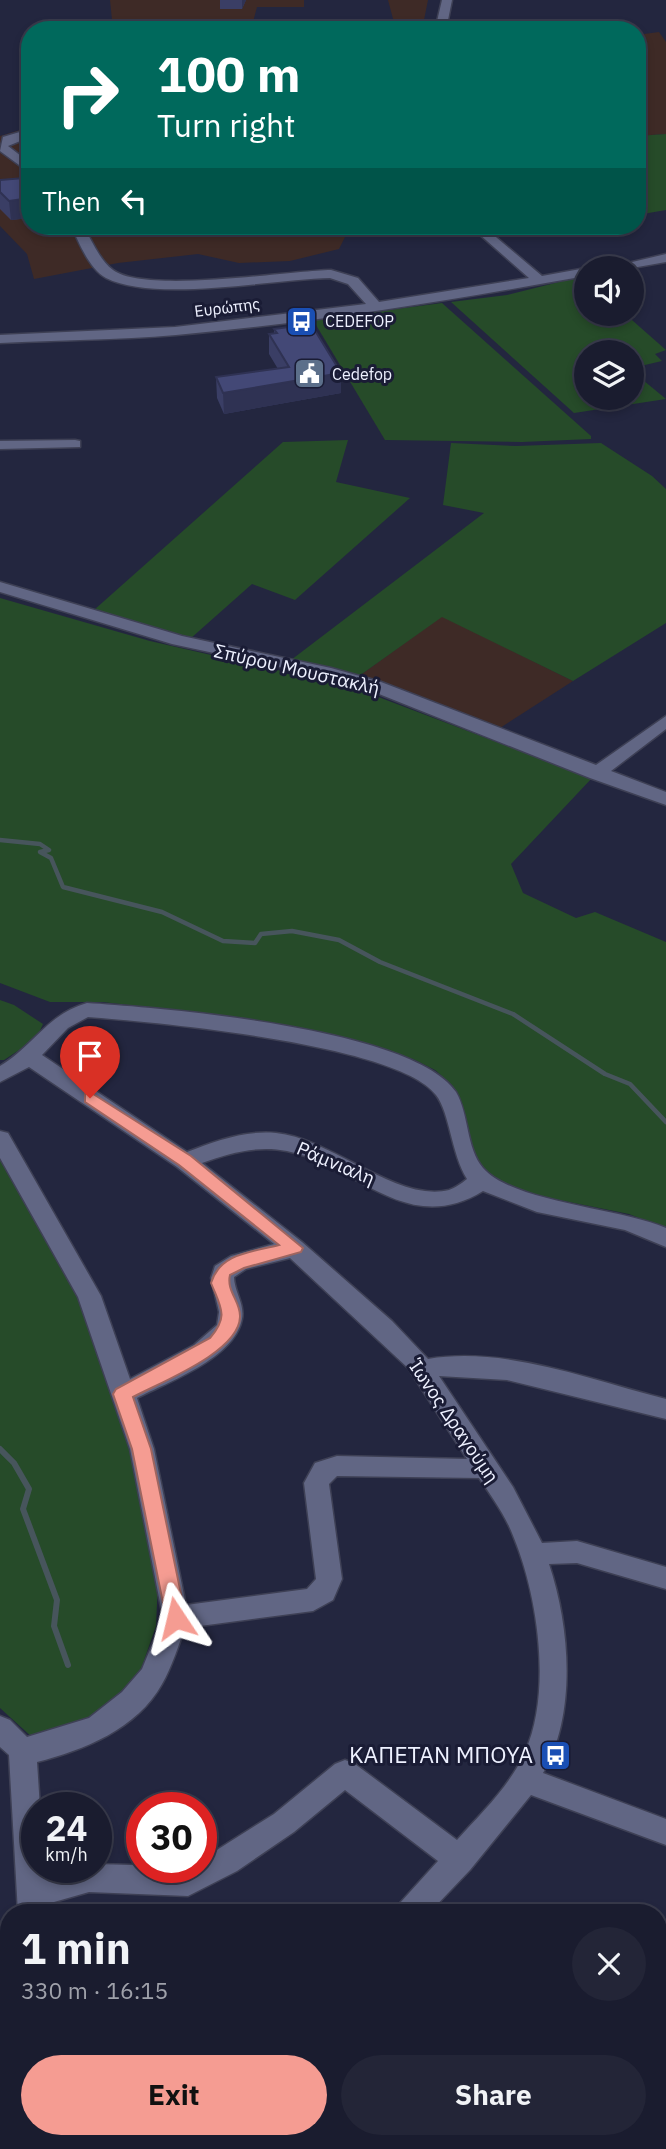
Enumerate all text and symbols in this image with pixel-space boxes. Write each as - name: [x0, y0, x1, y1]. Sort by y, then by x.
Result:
- text: 100 m: [157, 42, 301, 105]
- icon: right: [42, 49, 133, 140]
- text: Turn right: [157, 104, 295, 146]
- icon: left: [115, 182, 153, 220]
- text: Then: [42, 184, 101, 218]
- map controls: [574, 256, 644, 410]
- button: sound: [574, 256, 644, 326]
- street label: Ευρώπης: [193, 293, 261, 321]
- bus stop icon: CEDEFOP: [285, 304, 319, 338]
- place label: CEDEFOP: [325, 311, 394, 331]
- button: layers: [574, 340, 644, 410]
- public building icon: Cedefop: [292, 357, 326, 391]
- place label: Cedefop: [332, 364, 392, 384]
- street label: Σπύρου Μουστακλή: [212, 638, 382, 700]
- pin: [60, 1026, 120, 1098]
- icon: arrive: [71, 1037, 109, 1075]
- street label: Ράμνιαλη: [293, 1136, 379, 1190]
- street label: Ίωνος Δραγούμη: [403, 1354, 504, 1487]
- position arrow: [139, 1581, 213, 1655]
- bus stop icon: ΚΑΠΕΤΑΝ ΜΠΟΥΑ: [539, 1738, 573, 1772]
- place label: ΚΑΠΕΤΑΝ ΜΠΟΥΑ: [349, 1739, 533, 1769]
- speed limit sign: 30: [126, 1792, 217, 1883]
- text: 24: [45, 1805, 88, 1851]
- text: km/h: [45, 1843, 88, 1866]
- text: 1 min: [21, 1921, 131, 1976]
- button: close: [572, 1927, 646, 2001]
- text: 330 m · 16:15: [21, 1975, 168, 2005]
- button: Exit: [21, 2055, 327, 2135]
- button: Share: [341, 2055, 646, 2135]

